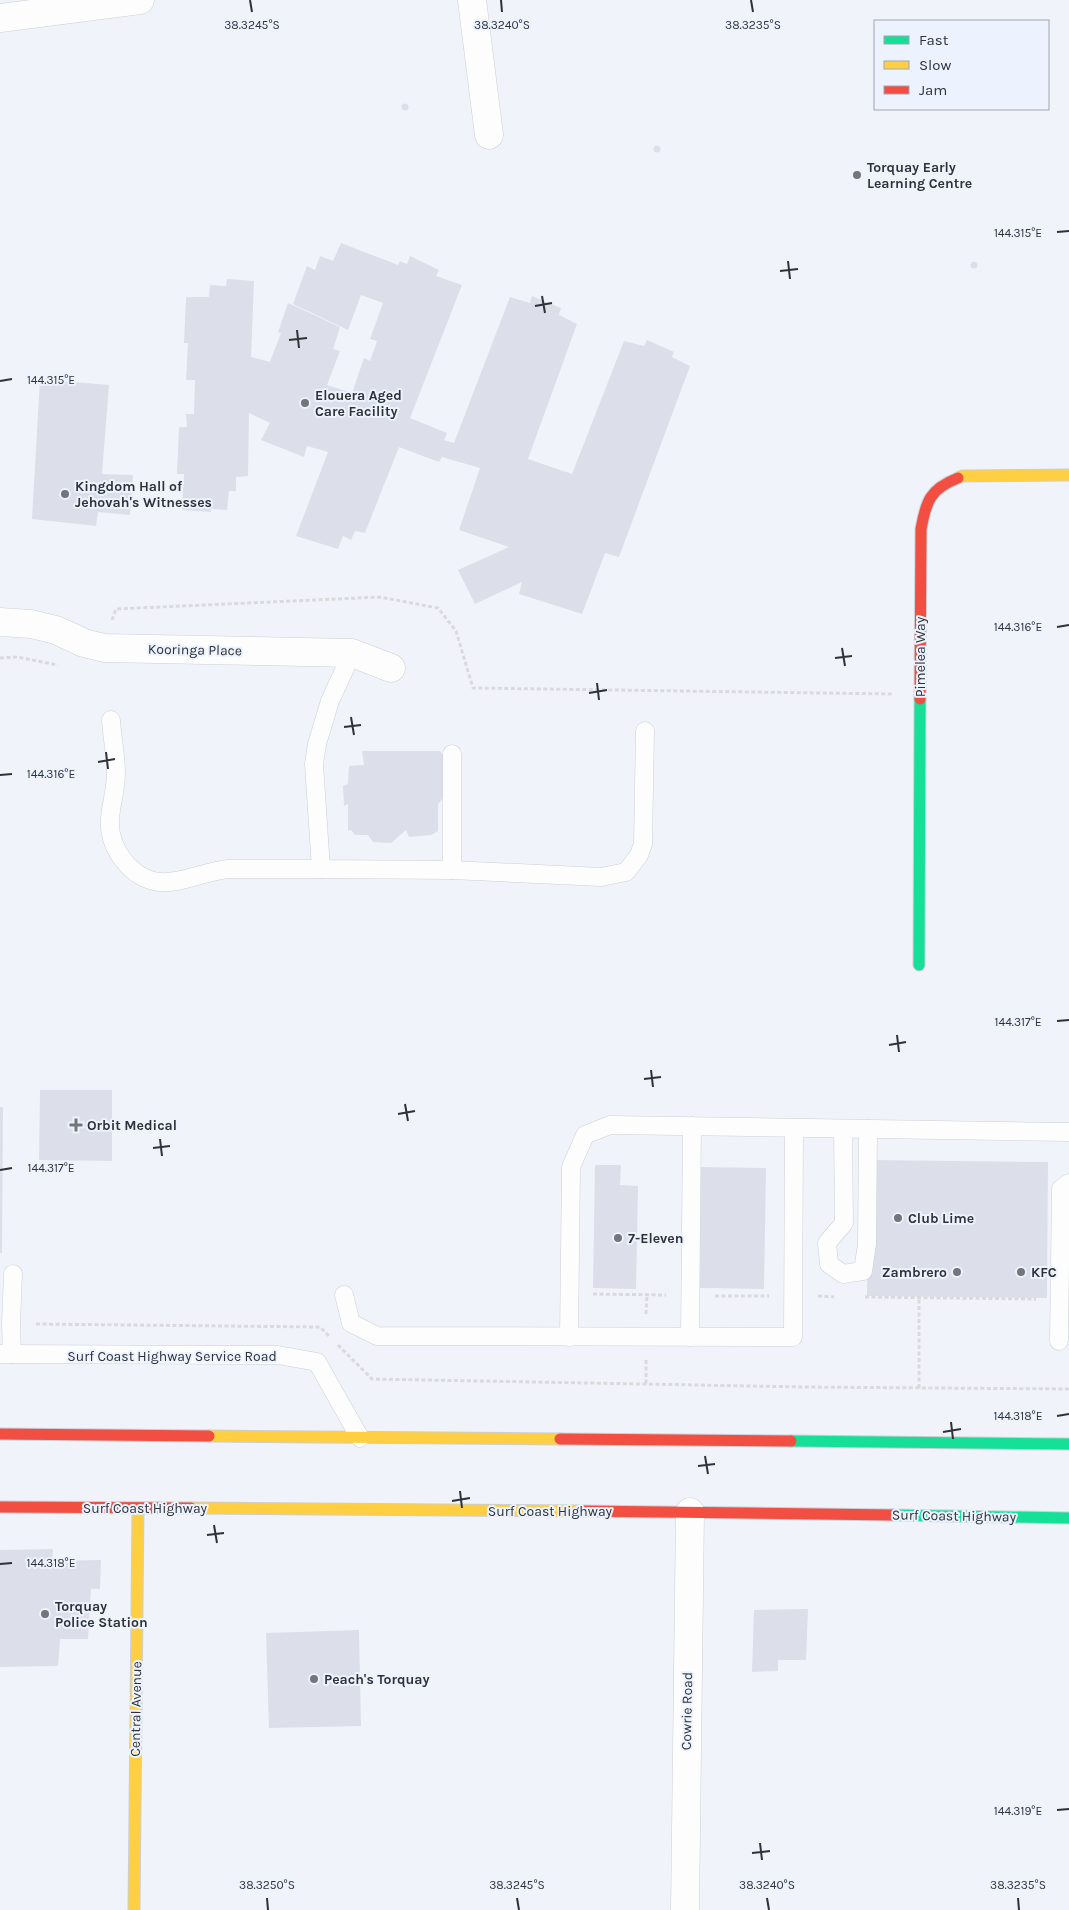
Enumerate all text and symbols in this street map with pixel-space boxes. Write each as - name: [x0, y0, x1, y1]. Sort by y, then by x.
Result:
- text: 38.3245°S: [224, 18, 280, 32]
- text: 38.3240°S: [474, 18, 530, 32]
- text: 38.3235°S: [725, 18, 781, 32]
- legend: [874, 20, 1049, 110]
- text: Fast: [919, 31, 949, 49]
- text: Slow: [919, 56, 951, 74]
- text: Jam: [919, 81, 947, 99]
- place label: Torquay Early Learning Centre: [867, 159, 972, 192]
- marker: Torquay Early Learning Centre: [851, 169, 863, 181]
- text: 144.315°E: [994, 226, 1042, 240]
- text: 144.315°E: [27, 373, 75, 387]
- place label: Elouera Aged Care Facility: [315, 387, 402, 420]
- marker: Elouera Aged Care Facility: [299, 397, 311, 409]
- place label: Kingdom Hall of Jehovah's Witnesses: [75, 478, 212, 511]
- marker: Kingdom Hall of Jehovah's Witnesses: [59, 488, 71, 500]
- street label: Pimelea Way: [912, 616, 929, 697]
- text: 144.316°E: [994, 620, 1042, 634]
- street label: Kooringa Place: [148, 641, 242, 659]
- text: 144.316°E: [27, 767, 75, 781]
- text: 144.317°E: [994, 1015, 1042, 1029]
- place label: Orbit Medical: [87, 1117, 177, 1134]
- marker: Orbit Medical: [69, 1118, 83, 1132]
- text: 144.317°E: [27, 1161, 75, 1175]
- place label: Club Lime: [908, 1210, 974, 1227]
- marker: Club Lime: [892, 1212, 904, 1224]
- place label: 7-Eleven: [628, 1230, 684, 1247]
- marker: 7-Eleven: [612, 1232, 624, 1244]
- place label: Zambrero: [882, 1264, 947, 1281]
- place label: KFC: [1031, 1264, 1057, 1281]
- marker: Zambrero: [951, 1266, 963, 1278]
- marker: KFC: [1015, 1266, 1027, 1278]
- street label: Surf Coast Highway Service Road: [67, 1348, 277, 1365]
- text: 144.318°E: [994, 1409, 1042, 1423]
- street label: Surf Coast Highway: [83, 1500, 208, 1517]
- street label: Surf Coast Highway: [488, 1503, 613, 1520]
- street label: Surf Coast Highway: [892, 1506, 1017, 1526]
- text: 144.318°E: [27, 1556, 75, 1570]
- place label: Torquay Police Station: [55, 1598, 148, 1631]
- marker: Torquay Police Station: [39, 1608, 51, 1620]
- street label: Central Avenue: [127, 1661, 145, 1757]
- place label: Peach's Torquay: [324, 1671, 429, 1688]
- street label: Cowrie Road: [678, 1672, 696, 1750]
- marker: Peach's Torquay: [308, 1673, 320, 1685]
- text: 144.319°E: [994, 1804, 1042, 1818]
- text: 38.3250°S: [239, 1878, 295, 1892]
- text: 38.3245°S: [489, 1878, 545, 1892]
- text: 38.3240°S: [739, 1878, 795, 1892]
- text: 38.3235°S: [990, 1878, 1046, 1892]

